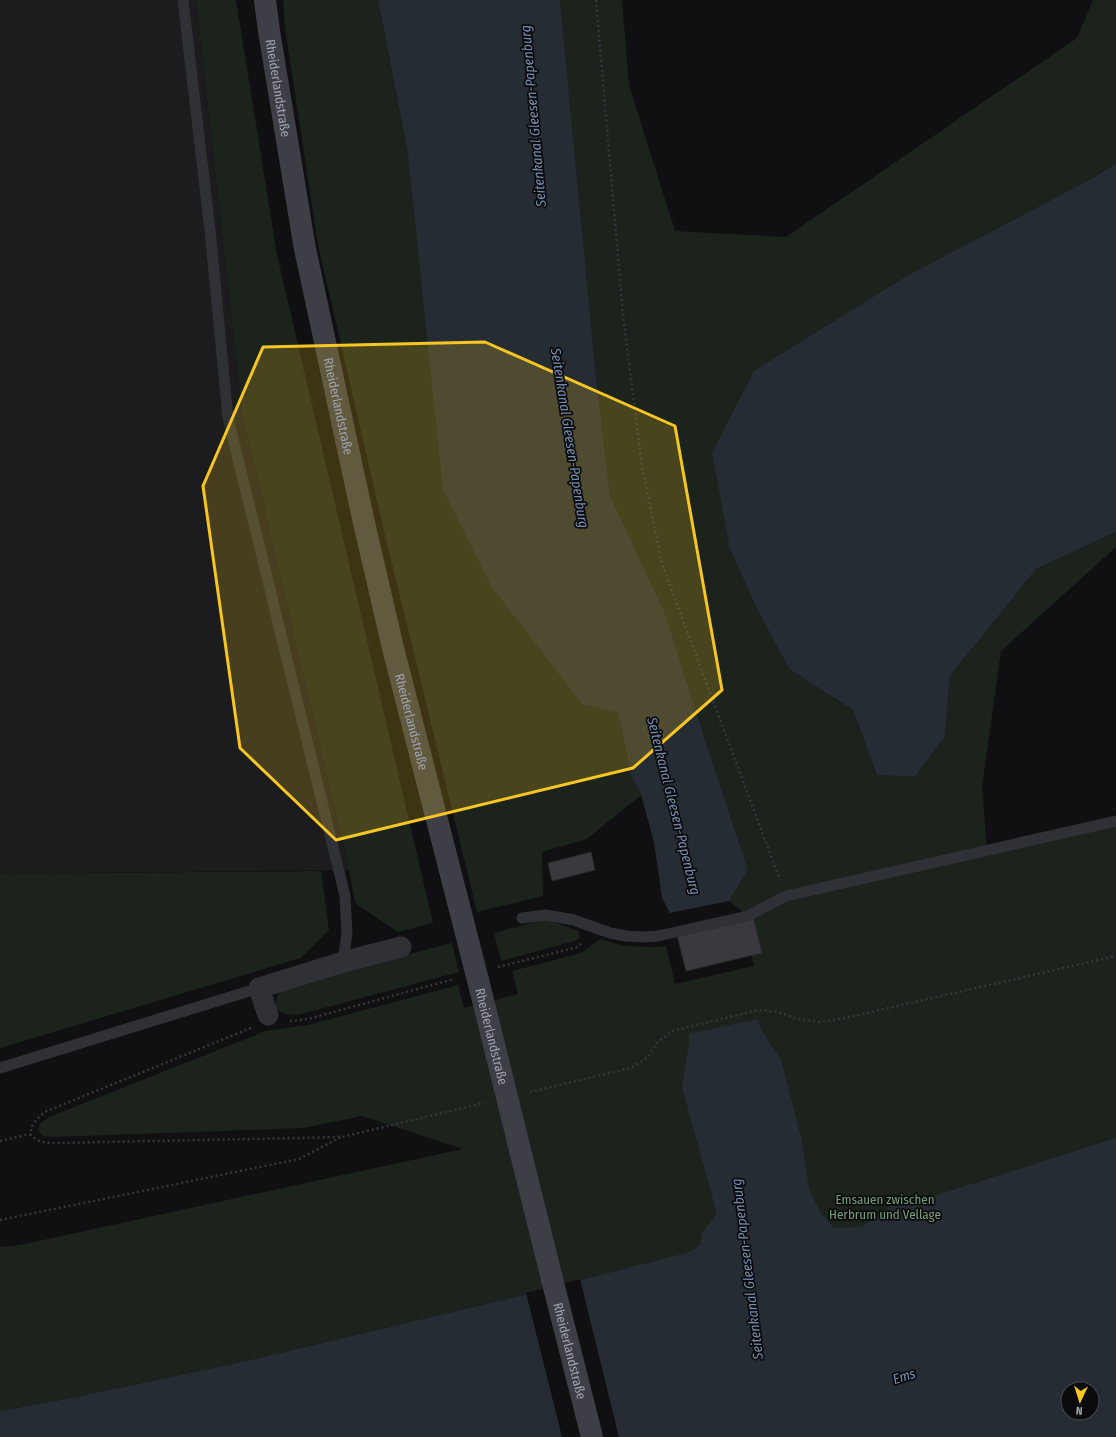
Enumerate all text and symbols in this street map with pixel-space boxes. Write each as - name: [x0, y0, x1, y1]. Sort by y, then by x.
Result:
- water label: Seitenkanal Gleesen-Papenburg: [517, 24, 550, 209]
- street label: Rheiderlandstraße: [262, 38, 293, 138]
- water label: Seitenkanal Gleesen-Papenburg: [547, 346, 592, 529]
- street label: Rheiderlandstraße: [321, 356, 356, 456]
- street label: Rheiderlandstraße: [392, 672, 431, 772]
- water label: Seitenkanal Gleesen-Papenburg: [643, 715, 704, 897]
- street label: Rheiderlandstraße: [472, 987, 511, 1086]
- water label: Seitenkanal Gleesen-Papenburg: [728, 1177, 767, 1361]
- park label: Emsauen zwischen Herbrum und Vellage: [829, 1192, 941, 1222]
- street label: Rheiderlandstraße: [550, 1301, 589, 1401]
- water label: Ems: [891, 1365, 918, 1388]
- north arrow: [1060, 1381, 1100, 1421]
- text: N: [1076, 1404, 1083, 1417]

